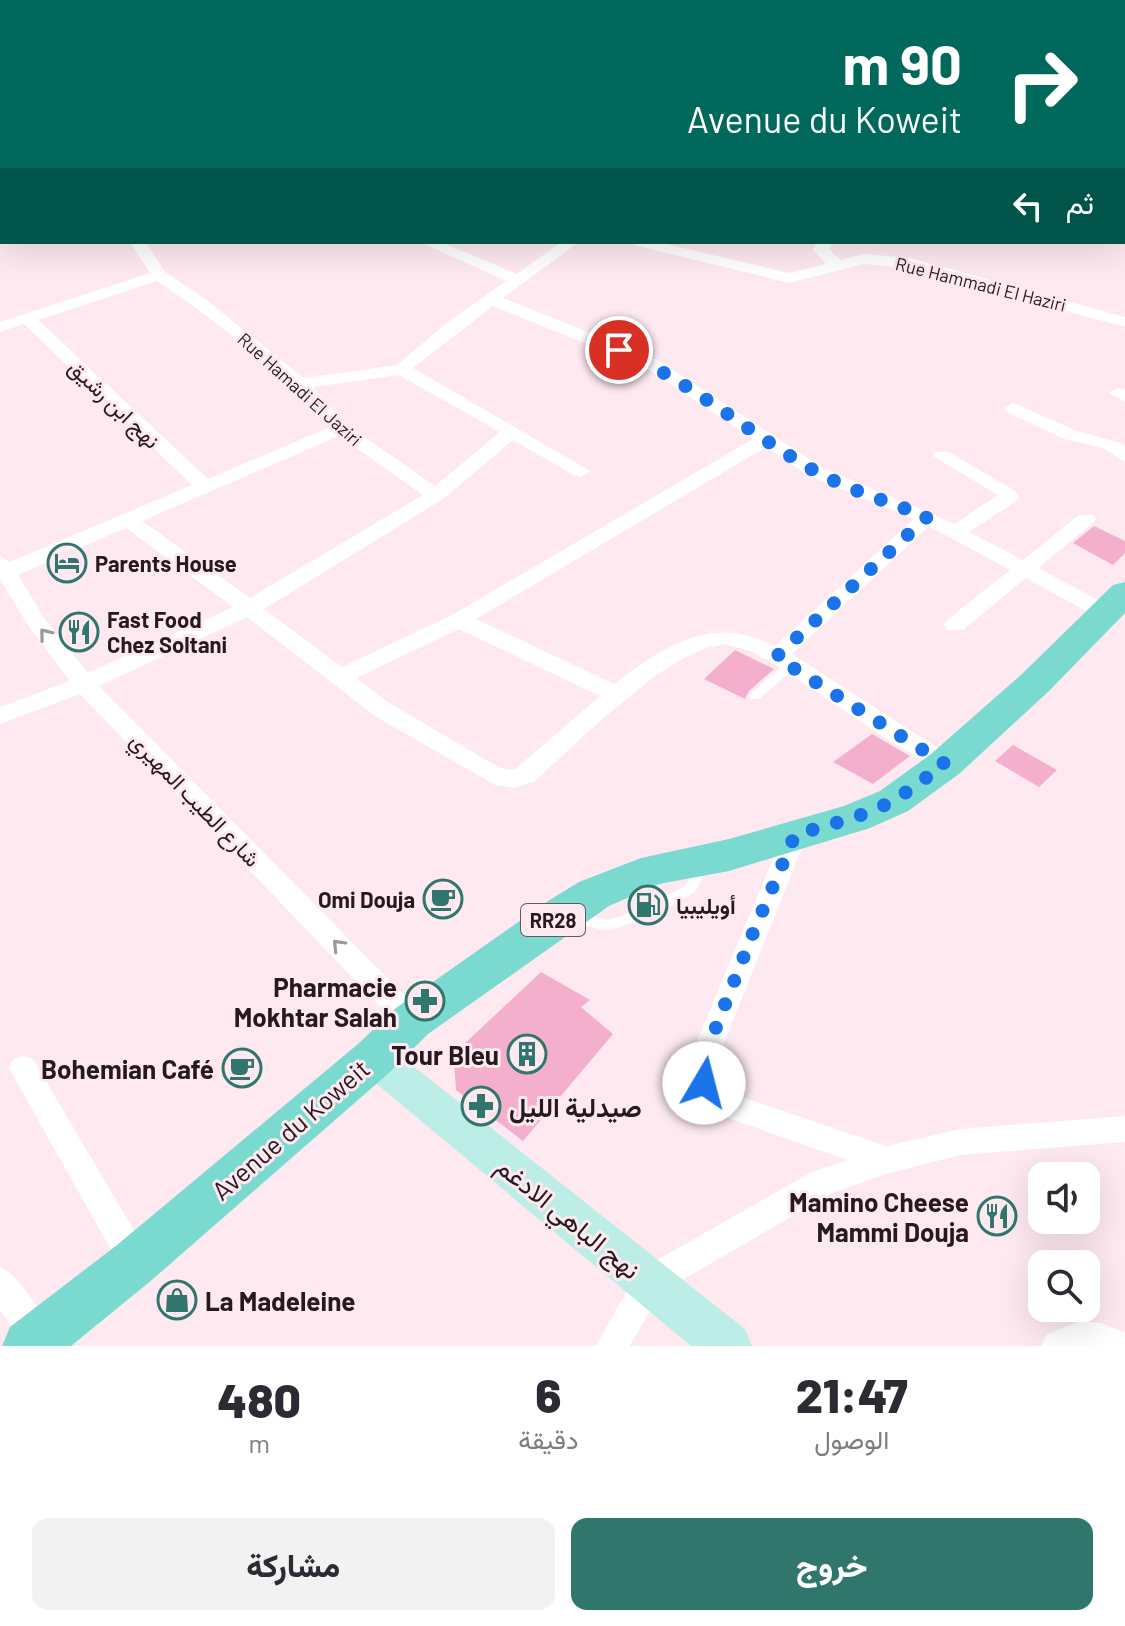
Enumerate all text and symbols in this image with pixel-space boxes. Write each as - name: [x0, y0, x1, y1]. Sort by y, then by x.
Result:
- text: 90 m: [842, 29, 962, 96]
- icon: right: [990, 32, 1094, 136]
- text: Avenue du Koweit: [687, 97, 962, 140]
- icon: left: [1006, 184, 1050, 228]
- text: ثم: [1066, 184, 1094, 220]
- street label: Rue Hammadi El Haziri: [893, 252, 1069, 316]
- pin: [585, 316, 653, 384]
- street label: Rue Hamadi El Jaziri: [234, 328, 366, 450]
- icon: arrive: [597, 328, 641, 372]
- street label: نهج ابن رشيق: [62, 353, 166, 455]
- hotel icon: Parents House: [46, 542, 88, 584]
- place label: Parents House: [95, 550, 237, 576]
- place label: Fast Food Chez Soltani: [107, 606, 227, 657]
- restaurant icon: Fast Food Chez Soltani: [58, 611, 100, 653]
- one-way arrow: [40, 629, 55, 643]
- street label: شارع الطيب المهيري: [121, 727, 266, 876]
- cafe icon: Omi Douja: [422, 878, 464, 920]
- fuel station icon: أويليبيا: [627, 884, 669, 926]
- place label: Omi Douja: [318, 886, 415, 912]
- place label: أويليبيا: [676, 892, 736, 920]
- road number: RR28: [521, 904, 585, 936]
- one-way arrow: [333, 940, 347, 954]
- place label: Pharmacie Mokhtar Salah: [234, 971, 397, 1032]
- pharmacy icon: Pharmacie Mokhtar Salah: [404, 980, 446, 1022]
- building icon: Tour Bleu: [506, 1033, 548, 1075]
- place label: Tour Bleu: [391, 1039, 499, 1070]
- position arrow: [662, 1041, 746, 1125]
- cafe icon: Bohemian Café: [221, 1047, 263, 1089]
- street label: Avenue du Koweit: [205, 1052, 375, 1206]
- place label: Bohemian Café: [41, 1053, 214, 1084]
- pharmacy icon: صيدلية الليل: [460, 1085, 502, 1127]
- place label: صيدلية الليل: [509, 1091, 642, 1124]
- street label: نهج الباهي الادغم: [486, 1150, 647, 1290]
- map controls: [1028, 1162, 1100, 1322]
- button: sound: [1028, 1162, 1100, 1234]
- place label: Mamino Cheese Mammi Douja: [789, 1186, 969, 1247]
- restaurant icon: Mamino Cheese Mammi Douja: [976, 1195, 1018, 1237]
- button: search: [1028, 1250, 1100, 1322]
- shop icon: La Madeleine: [156, 1279, 198, 1321]
- place label: La Madeleine: [205, 1285, 356, 1316]
- text: 6: [535, 1365, 561, 1423]
- text: 21:47: [796, 1365, 908, 1423]
- text: 480: [217, 1370, 301, 1428]
- text: دقيقة: [518, 1423, 578, 1454]
- text: الوصول: [814, 1423, 889, 1454]
- text: m: [248, 1427, 270, 1458]
- button: مشاركة: [32, 1518, 555, 1610]
- button: خروج: [571, 1518, 1093, 1610]

